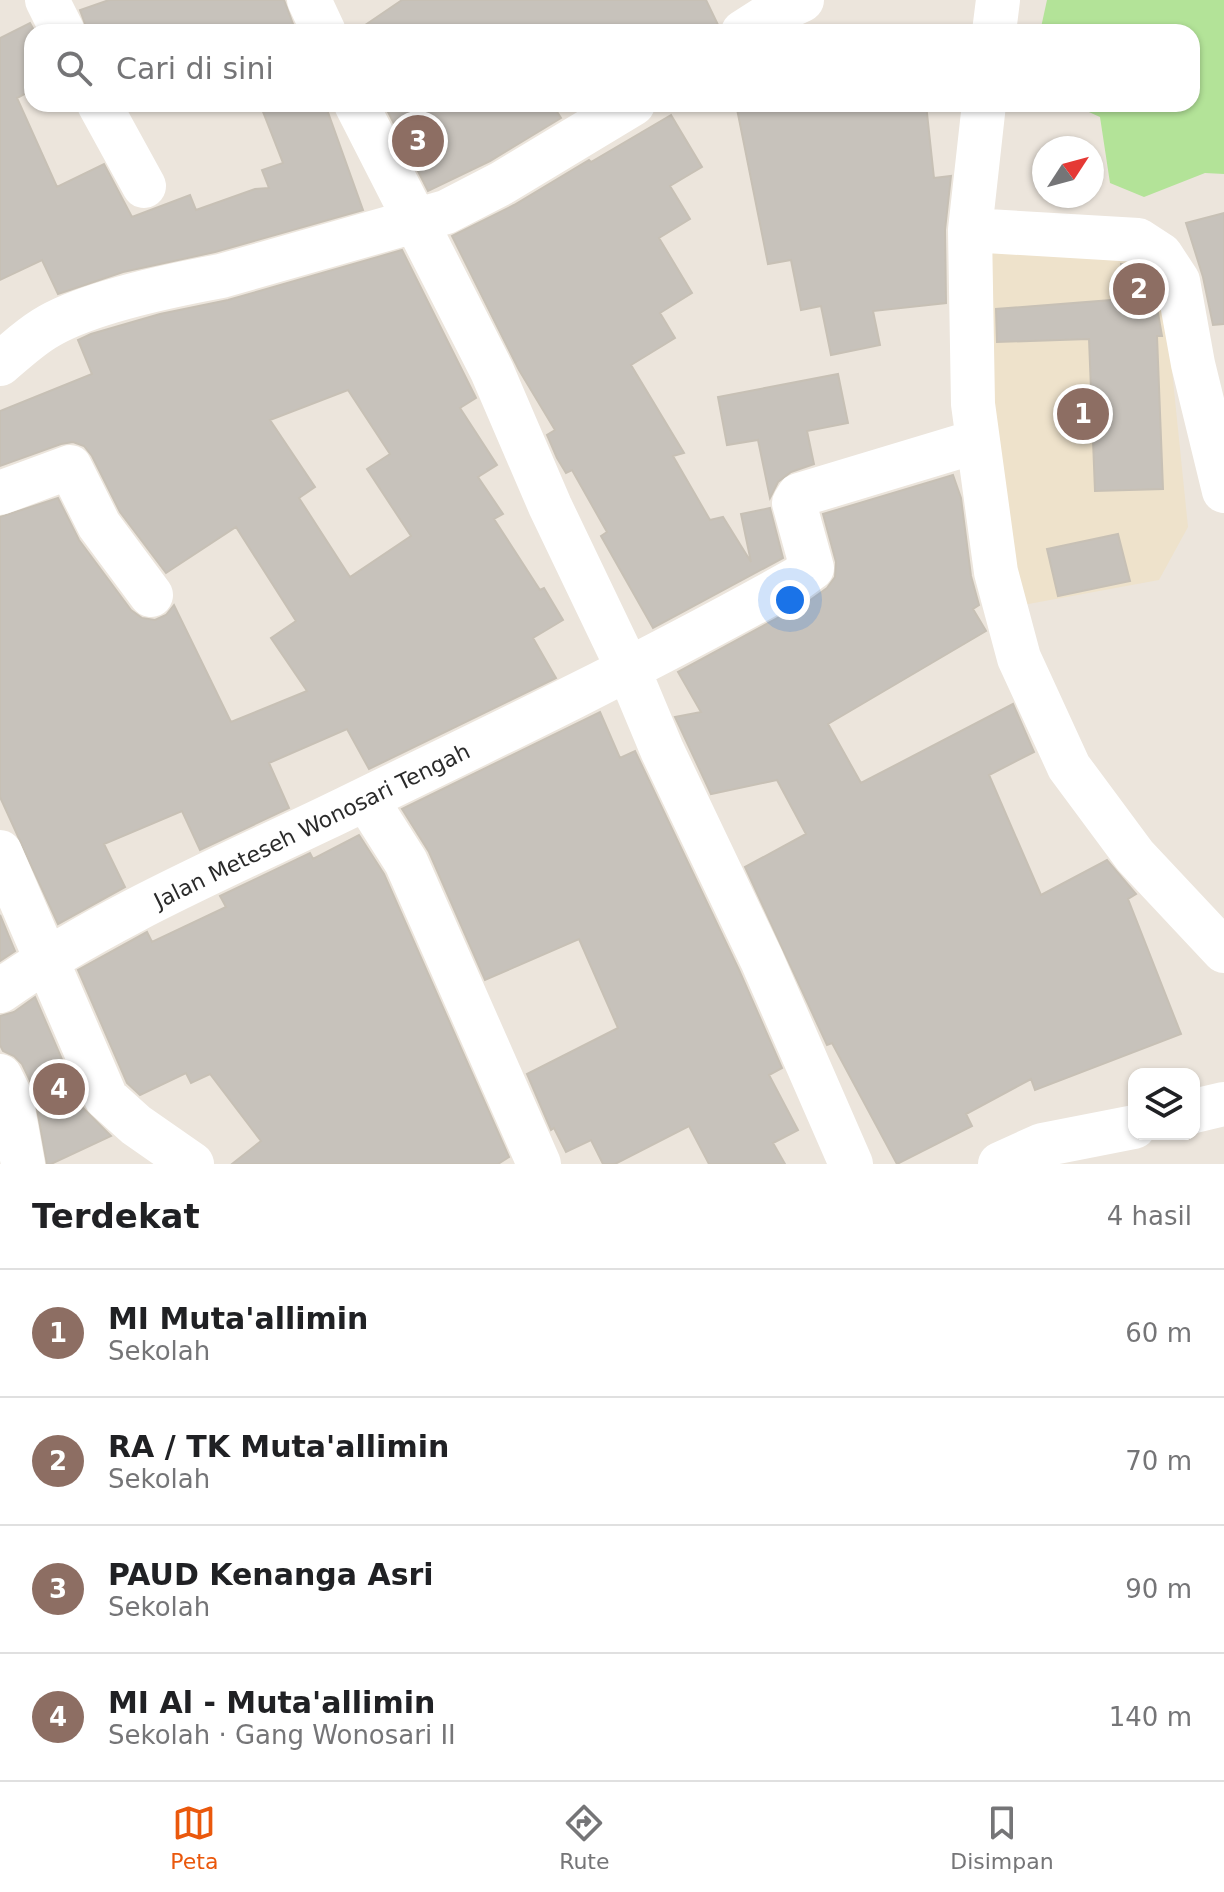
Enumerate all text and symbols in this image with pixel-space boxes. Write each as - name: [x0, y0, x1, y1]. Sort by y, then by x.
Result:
- search box: [24, 24, 1200, 112]
- icon: search: [52, 46, 96, 90]
- text: Cari di sini: [116, 51, 274, 86]
- pin: 3: [392, 111, 444, 171]
- north arrow: [1032, 136, 1104, 208]
- pin: 2: [1113, 259, 1165, 319]
- pin: 1: [1057, 384, 1109, 444]
- your location: [770, 580, 810, 620]
- street label: Jalan Meteseh Wonosari Tengah: [148, 738, 474, 914]
- pin: 4: [33, 1059, 85, 1119]
- map controls: [1128, 1068, 1200, 1140]
- button: layers: [1128, 1068, 1200, 1140]
- text: Terdekat: [32, 1196, 200, 1236]
- text: 4 hasil: [1107, 1201, 1192, 1231]
- text: MI Muta'allimin: [108, 1301, 368, 1336]
- text: 1: [49, 1318, 67, 1348]
- text: 60 m: [1125, 1318, 1192, 1348]
- text: Sekolah: [108, 1336, 210, 1366]
- text: RA / TK Muta'allimin: [108, 1429, 449, 1464]
- text: 2: [49, 1446, 67, 1476]
- text: 70 m: [1125, 1446, 1192, 1476]
- text: Sekolah: [108, 1464, 210, 1494]
- text: PAUD Kenanga Asri: [108, 1557, 434, 1592]
- text: 3: [49, 1574, 67, 1604]
- text: 90 m: [1125, 1574, 1192, 1604]
- text: Sekolah: [108, 1592, 210, 1622]
- text: MI Al - Muta'allimin: [108, 1685, 435, 1720]
- text: 4: [49, 1702, 67, 1732]
- text: 140 m: [1109, 1702, 1192, 1732]
- text: Sekolah · Gang Wonosari II: [108, 1720, 456, 1750]
- tab: Peta: [170, 1801, 218, 1874]
- tab: Rute: [559, 1801, 610, 1874]
- tab: Disimpan: [950, 1801, 1054, 1874]

